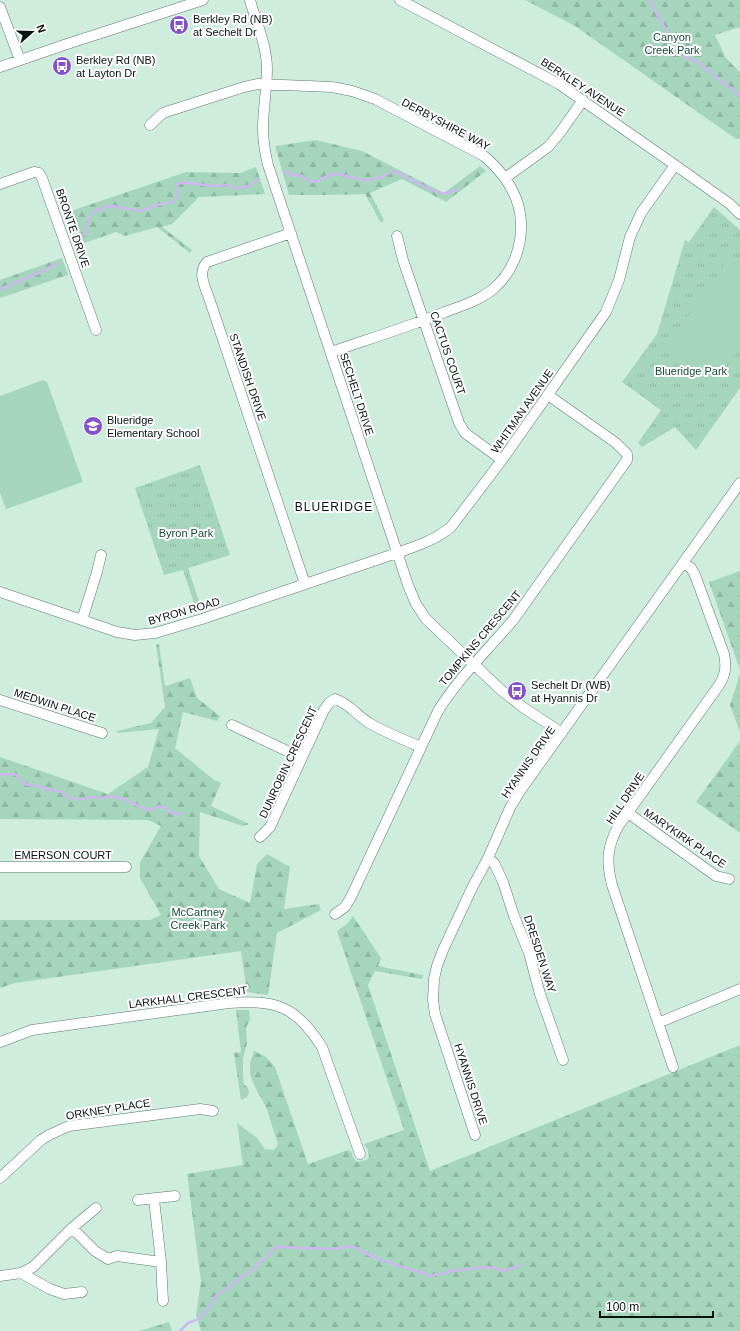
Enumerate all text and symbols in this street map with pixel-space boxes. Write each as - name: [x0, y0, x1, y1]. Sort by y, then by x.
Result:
- north arrow: [12, 12, 52, 52]
- place label: Berkley Rd (NB) at Sechelt Dr: [193, 13, 272, 38]
- bus stop icon: Berkley Rd (NB) at Sechelt Dr: [168, 14, 190, 36]
- text: N: [34, 23, 48, 34]
- park label: Canyon Creek Park: [644, 31, 700, 56]
- place label: Berkley Rd (NB) at Layton Dr: [76, 54, 155, 79]
- bus stop icon: Berkley Rd (NB) at Layton Dr: [51, 55, 73, 77]
- street label: BERKLEY AVENUE: [539, 55, 627, 119]
- street label: DERBYSHIRE WAY: [400, 96, 493, 153]
- street label: BRONTE DRIVE: [54, 187, 92, 269]
- street label: CACTUS COURT: [428, 310, 468, 396]
- street label: STANDISH DRIVE: [227, 332, 269, 422]
- street label: SECHELT DRIVE: [338, 351, 376, 437]
- park label: Blueridge Park: [655, 365, 728, 377]
- street label: WHITMAN AVENUE: [489, 367, 555, 455]
- place label: Blueridge Elementary School: [107, 414, 199, 439]
- school or university icon: Blueridge Elementary School: [82, 415, 104, 437]
- district label: BLUERIDGE: [295, 500, 373, 514]
- park label: Byron Park: [159, 527, 214, 539]
- street label: TOMPKINS CRESCENT: [437, 588, 524, 688]
- street label: BYRON ROAD: [147, 595, 221, 627]
- place label: Sechelt Dr (WB) at Hyannis Dr: [531, 679, 610, 704]
- bus stop icon: Sechelt Dr (WB) at Hyannis Dr: [506, 680, 528, 702]
- street label: MEDWIN PLACE: [13, 686, 97, 724]
- street label: DUNROBIN CRESCENT: [257, 704, 319, 820]
- street label: HYANNIS DRIVE: [499, 724, 557, 800]
- street label: HILL DRIVE: [603, 770, 647, 826]
- street label: MARYKIRK PLACE: [642, 806, 728, 870]
- street label: EMERSON COURT: [14, 849, 112, 861]
- park label: McCartney Creek Park: [170, 906, 226, 931]
- street label: DRESDEN WAY: [522, 914, 558, 995]
- street label: LARKHALL CRESCENT: [128, 984, 248, 1010]
- street label: HYANNIS DRIVE: [452, 1042, 490, 1126]
- street label: ORKNEY PLACE: [65, 1096, 151, 1122]
- scale bar: [600, 1293, 713, 1319]
- text: 100 m: [606, 1300, 639, 1314]

